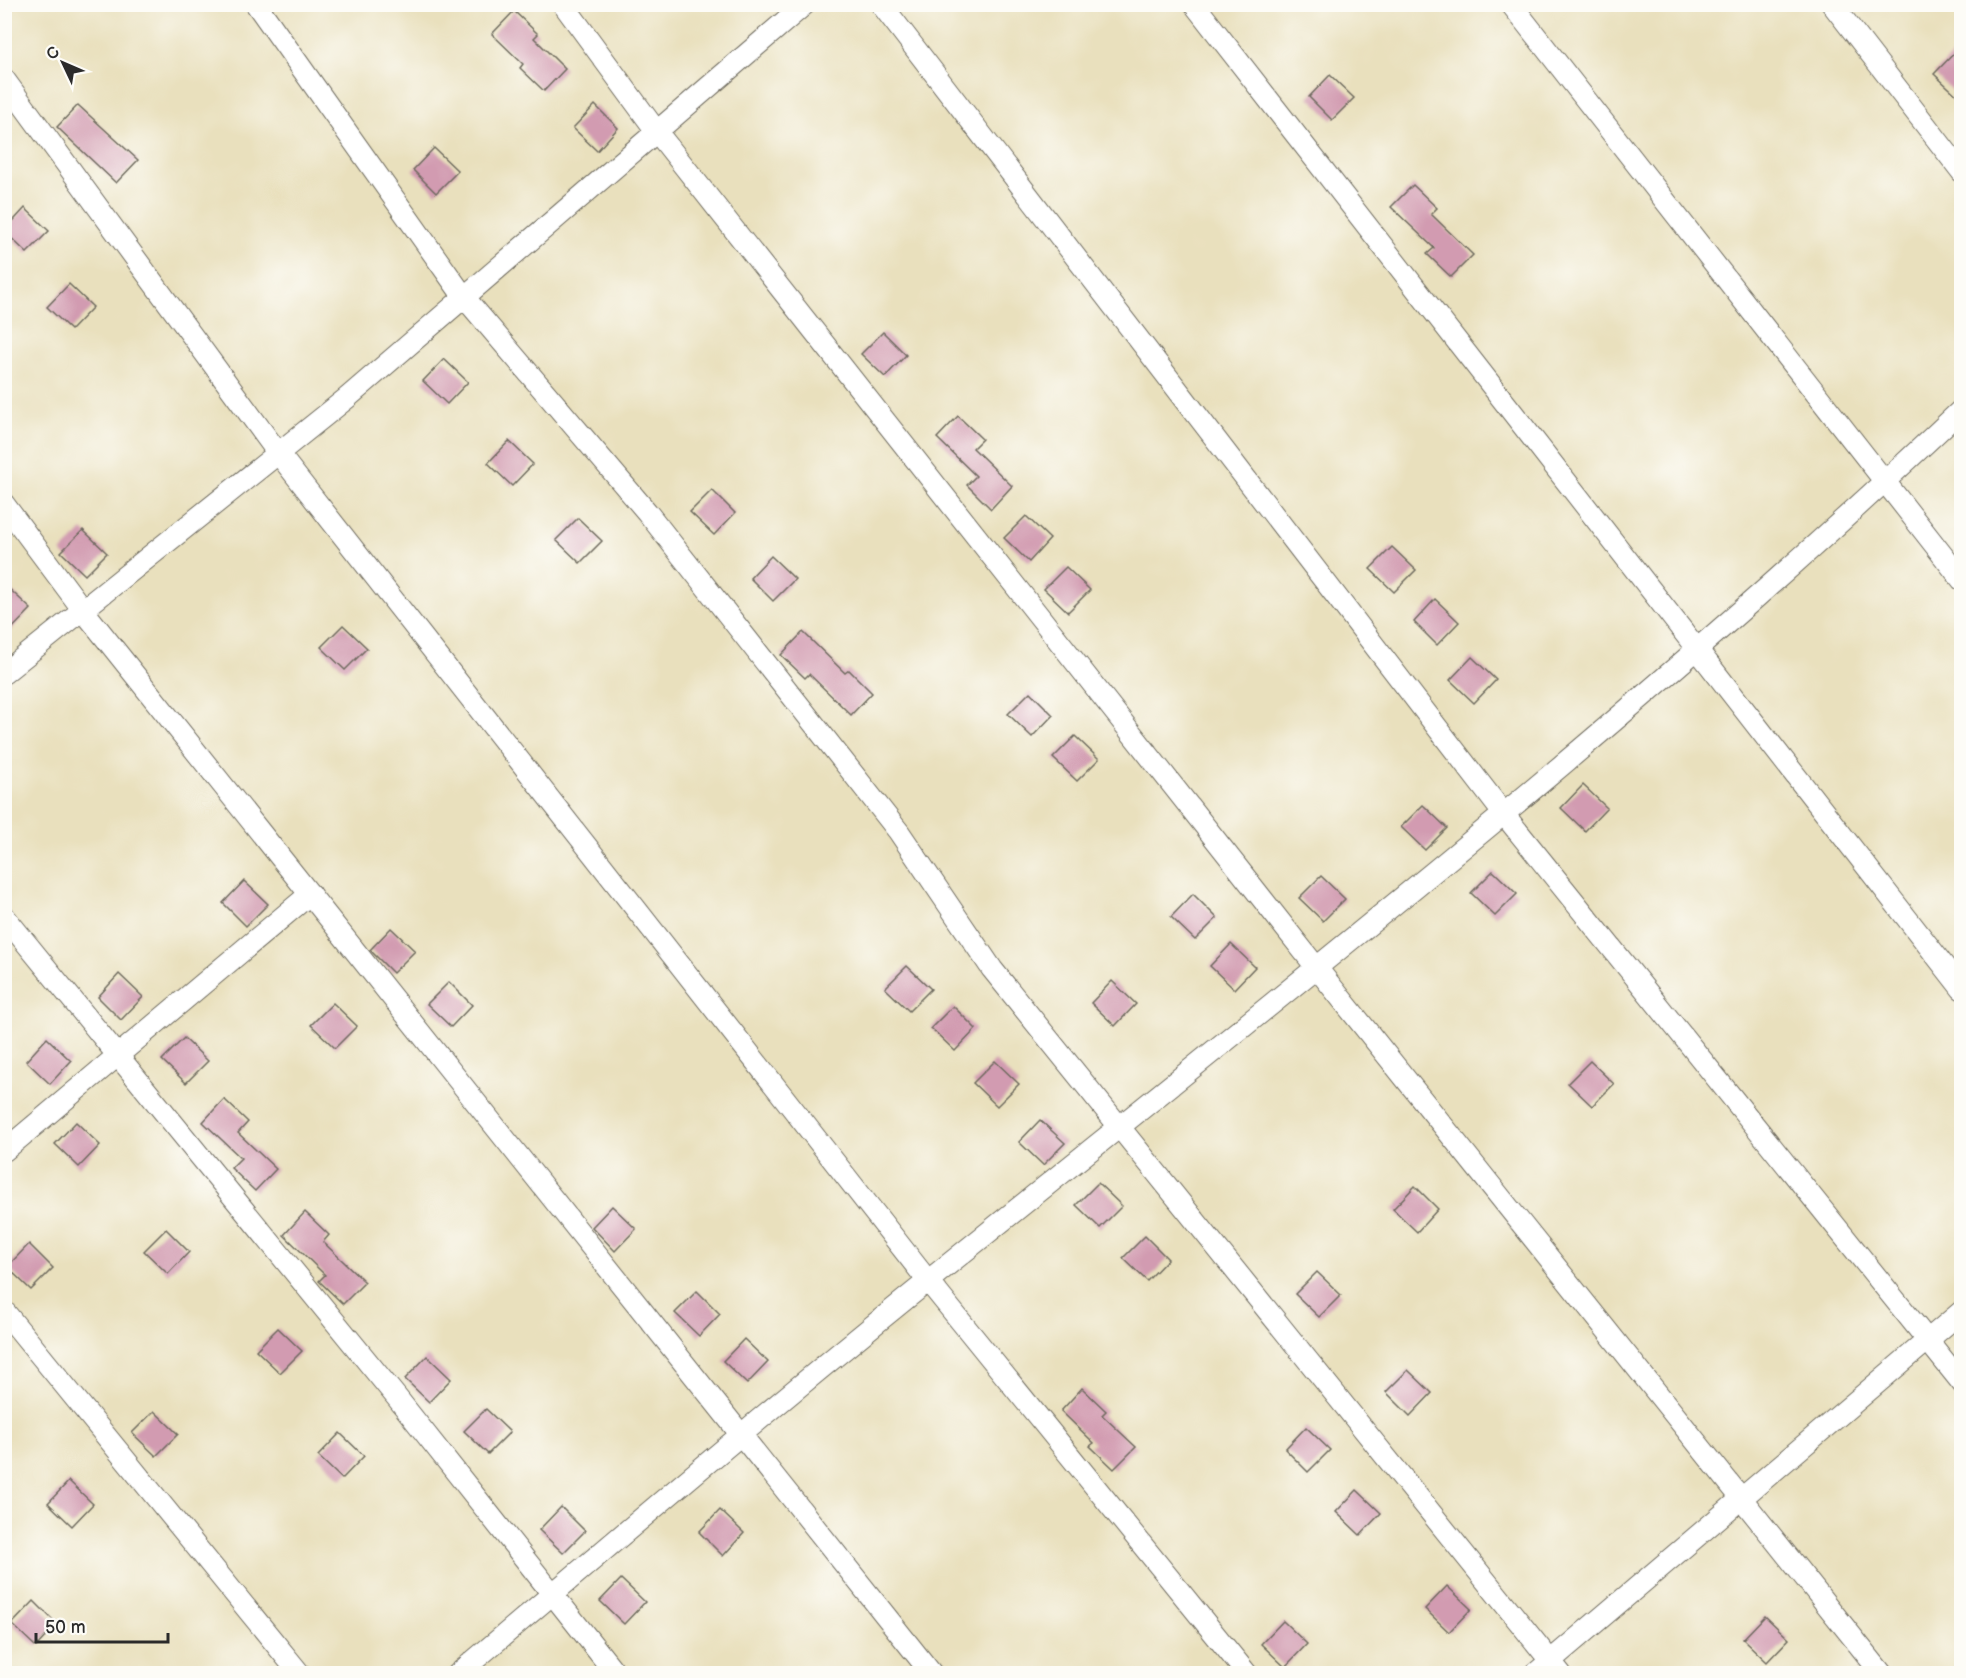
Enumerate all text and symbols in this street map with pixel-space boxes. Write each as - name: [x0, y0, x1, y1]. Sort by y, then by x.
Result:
- north arrow: [33, 33, 93, 93]
- text: С: [43, 43, 64, 64]
- scale bar: [36, 1606, 168, 1644]
- text: 50 m: [45, 1617, 86, 1638]

